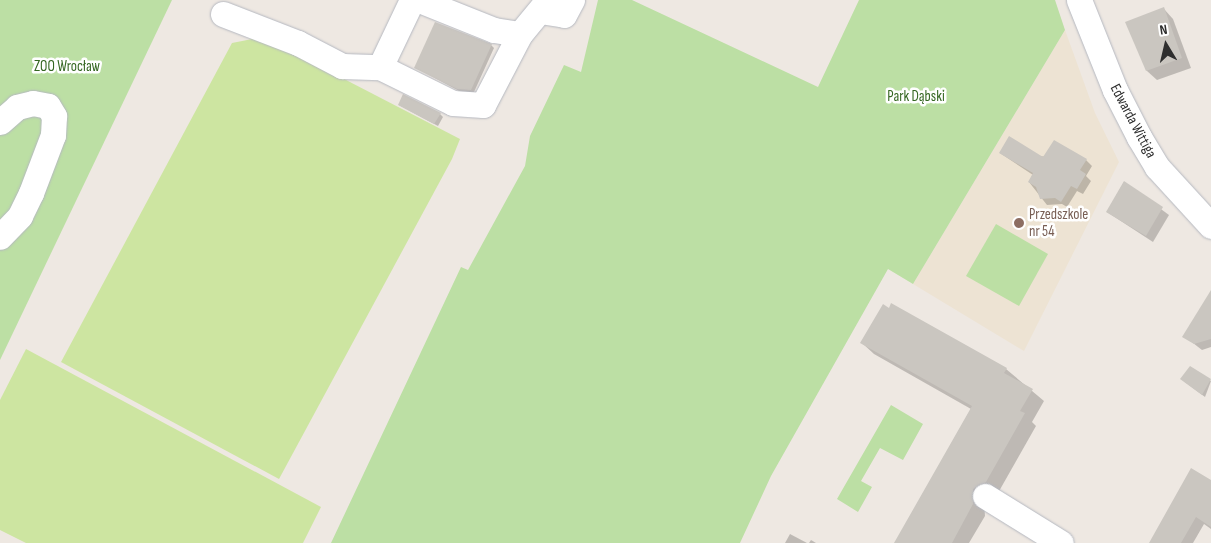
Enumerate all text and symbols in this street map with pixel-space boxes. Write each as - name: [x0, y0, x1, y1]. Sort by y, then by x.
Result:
- north arrow: [1141, 20, 1191, 70]
- text: N: [1159, 21, 1169, 39]
- park label: ZOO Wrocław: [34, 58, 100, 76]
- street label: Edwarda Wittiga: [1106, 81, 1160, 161]
- park label: Park Dąbski: [887, 88, 945, 106]
- place label: Przedszkole nr 54: [1029, 205, 1088, 240]
- marker: Przedszkole nr 54: [1013, 217, 1025, 229]

